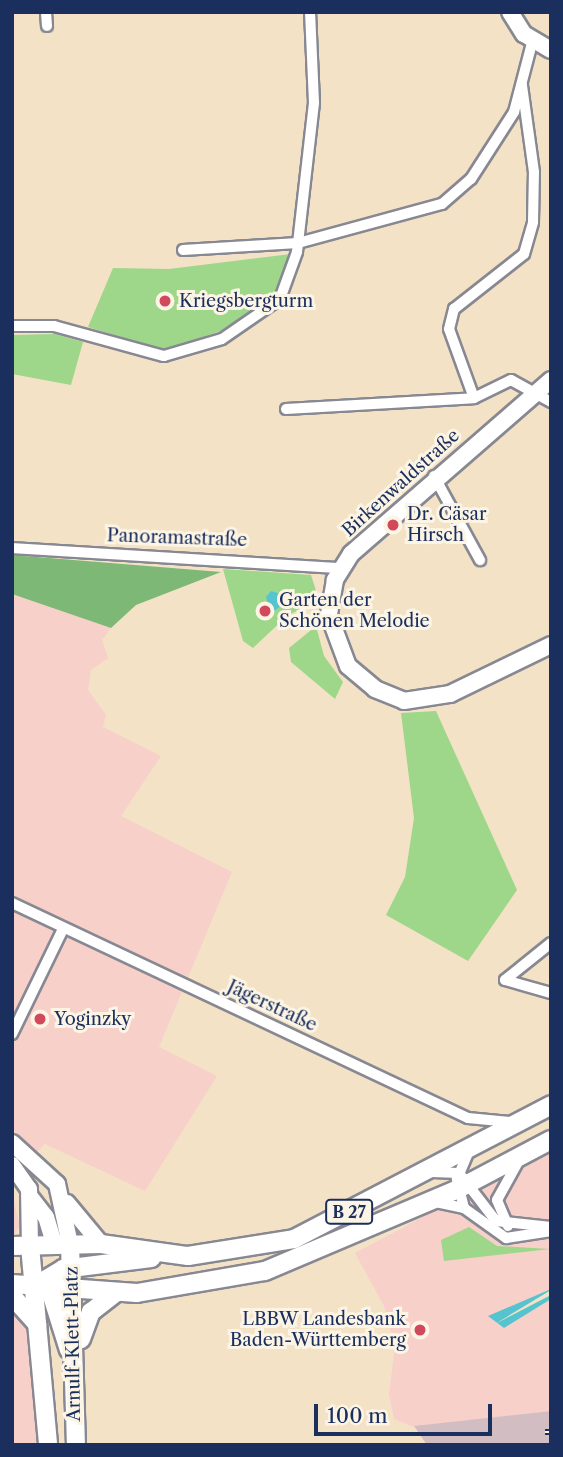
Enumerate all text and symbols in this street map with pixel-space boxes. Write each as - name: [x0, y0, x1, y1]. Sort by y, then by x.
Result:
- place label: Kriegsbergturm: [179, 290, 313, 312]
- marker: Kriegsbergturm: [157, 293, 173, 309]
- street label: Birkenwaldstraße: [338, 425, 464, 541]
- place label: Dr. Cäsar Hirsch: [407, 504, 487, 546]
- marker: Dr. Cäsar Hirsch: [385, 517, 401, 533]
- street label: Panoramastraße: [106, 525, 248, 551]
- place label: Garten der Schönen Melodie: [279, 590, 430, 632]
- marker: Garten der Schönen Melodie: [257, 603, 273, 619]
- street label: Jägerstraße: [224, 976, 320, 1036]
- place label: Yoginzky: [54, 1008, 131, 1030]
- marker: Yoginzky: [32, 1011, 48, 1027]
- road number: B 27: [324, 1200, 374, 1224]
- street label: Arnulf-Klett-Platz: [61, 1266, 85, 1422]
- place label: LBBW Landesbank Baden-Württemberg: [230, 1309, 406, 1352]
- marker: LBBW Landesbank Baden-Württemberg: [412, 1322, 428, 1338]
- scale bar: [318, 1390, 496, 1434]
- text: 100 m: [327, 1403, 388, 1428]

